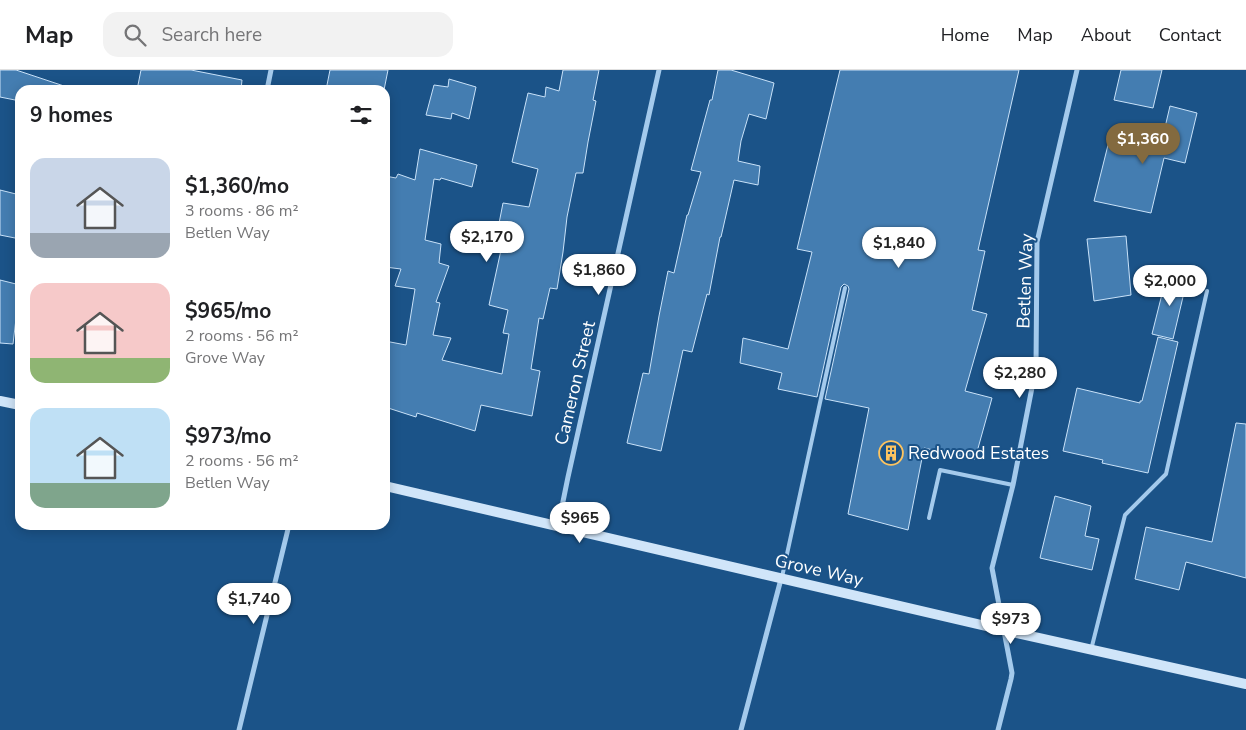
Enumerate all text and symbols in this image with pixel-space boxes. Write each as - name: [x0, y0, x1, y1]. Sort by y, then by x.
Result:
- search box: [103, 12, 453, 57]
- text: Map: [25, 19, 73, 51]
- icon: search: [121, 21, 149, 49]
- text: Search here: [161, 22, 262, 48]
- text: Home: [941, 23, 989, 47]
- text: Map: [1017, 23, 1053, 47]
- text: About: [1081, 23, 1131, 47]
- text: Contact: [1159, 23, 1221, 47]
- text: 9 homes: [30, 101, 113, 129]
- icon: filters: [347, 101, 375, 129]
- pin: $1,360: [1102, 122, 1184, 165]
- text: $1,360: [1117, 128, 1169, 150]
- text: $1,360/mo: [185, 172, 289, 200]
- icon: home: [70, 178, 130, 238]
- text: 3 rooms · 86 m²: [185, 200, 298, 222]
- pin: $2,170: [446, 220, 528, 263]
- text: Betlen Way: [185, 222, 270, 244]
- text: $2,170: [461, 226, 513, 248]
- pin: $1,840: [858, 226, 940, 269]
- text: $1,840: [873, 232, 925, 254]
- street label: Betlen Way: [1011, 232, 1039, 329]
- pin: $1,860: [558, 254, 640, 296]
- text: $1,860: [573, 259, 625, 281]
- pin: $2,000: [1129, 264, 1211, 307]
- text: $2,000: [1144, 270, 1196, 292]
- text: $965/mo: [185, 297, 271, 325]
- icon: home: [70, 303, 130, 363]
- street label: Cameron Street: [549, 318, 601, 447]
- text: 2 rooms · 56 m²: [185, 325, 298, 347]
- text: Grove Way: [185, 347, 265, 369]
- pin: $2,280: [979, 356, 1061, 399]
- text: $2,280: [994, 362, 1046, 384]
- text: $973/mo: [185, 422, 271, 450]
- icon: home: [70, 428, 130, 488]
- building icon: Redwood Estates: [878, 440, 904, 466]
- place label: Redwood Estates: [908, 441, 1049, 465]
- text: 2 rooms · 56 m²: [185, 450, 298, 472]
- text: Betlen Way: [185, 472, 270, 494]
- pin: $965: [550, 502, 610, 544]
- text: $965: [561, 507, 599, 529]
- street label: Grove Way: [772, 548, 866, 592]
- pin: $1,740: [213, 582, 295, 625]
- text: $1,740: [228, 588, 280, 610]
- pin: $973: [981, 602, 1041, 645]
- text: $973: [992, 608, 1030, 630]

